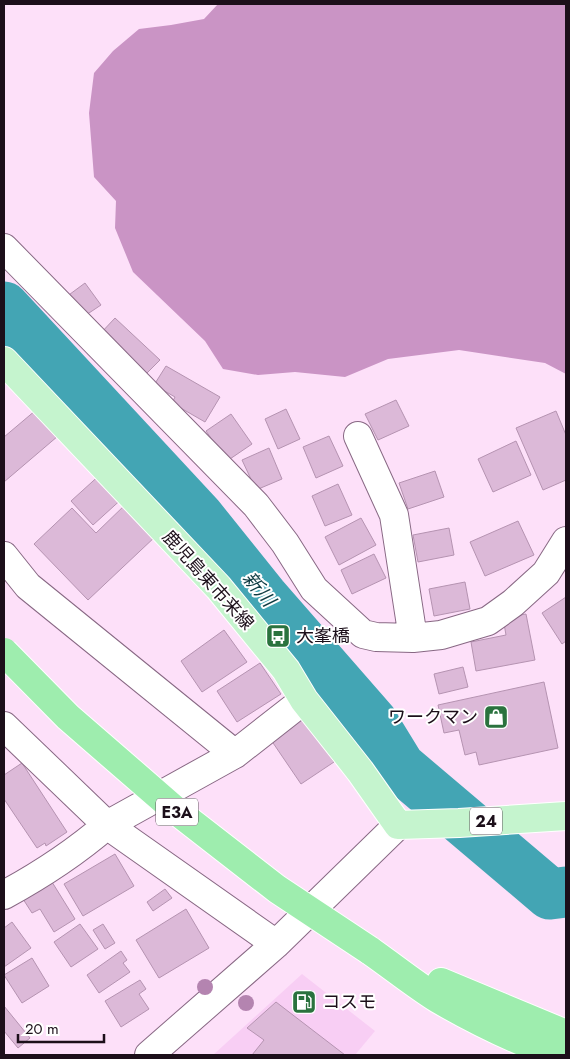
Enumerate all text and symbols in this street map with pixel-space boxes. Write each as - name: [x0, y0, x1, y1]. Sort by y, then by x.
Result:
- street label: 鹿児島東市来線: [156, 524, 260, 636]
- water label: 新川: [236, 566, 283, 614]
- bus stop icon: 大峯橋: [265, 623, 291, 649]
- place label: 大峯橋: [296, 623, 350, 649]
- place label: ワークマン: [388, 704, 478, 730]
- shop icon: ワークマン: [483, 704, 509, 730]
- road number: E3A: [156, 799, 198, 826]
- road number: 24: [470, 808, 502, 834]
- fuel station icon: コスモ: [291, 989, 317, 1015]
- place label: コスモ: [322, 989, 376, 1015]
- scale bar: [18, 1012, 104, 1044]
- text: 20 m: [25, 1018, 59, 1040]

